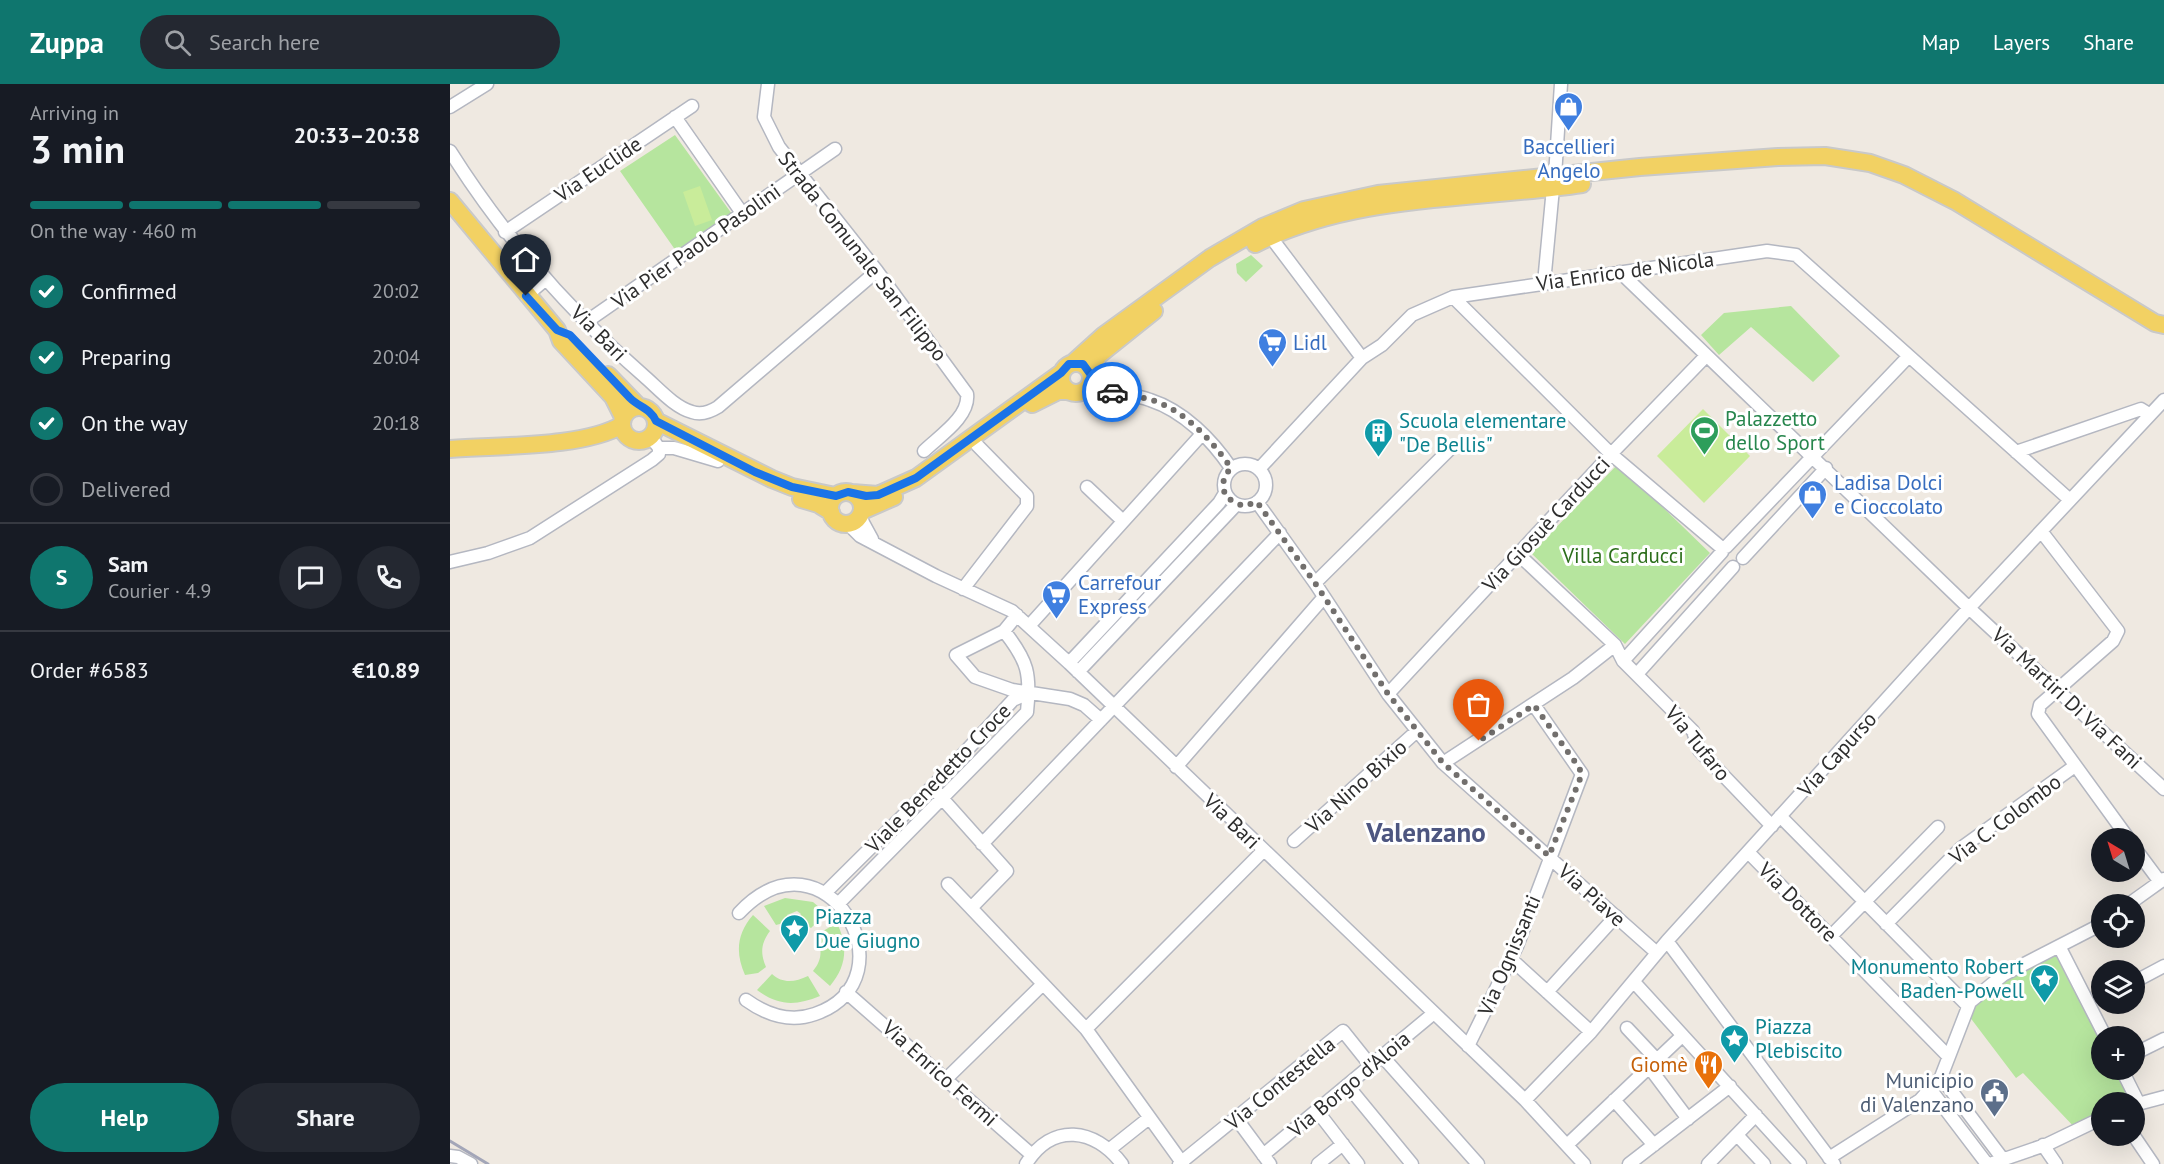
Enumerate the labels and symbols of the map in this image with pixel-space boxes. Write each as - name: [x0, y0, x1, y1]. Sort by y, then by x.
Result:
- shop icon: Baccellieri Angelo: [1553, 91, 1585, 133]
- street label: Via Euclide: [548, 130, 647, 209]
- place label: Baccellieri Angelo: [1523, 133, 1615, 184]
- street label: Strada Comunale San Filippo: [773, 146, 953, 366]
- street label: Via Pier Paolo Pasolini: [605, 177, 786, 315]
- pin: [500, 234, 551, 296]
- street label: Via Enrico de Nicola: [1533, 245, 1716, 297]
- street label: Via Bari: [564, 298, 633, 367]
- supermarket icon: Lidl: [1256, 326, 1288, 368]
- place label: Lidl: [1293, 329, 1327, 356]
- courier: [1082, 362, 1142, 422]
- place label: Palazzetto dello Sport: [1725, 405, 1825, 456]
- place label: Scuola elementare "De Bellis": [1399, 407, 1566, 458]
- sports icon: Palazzetto dello Sport: [1688, 414, 1720, 456]
- building icon: Scuola elementare "De Bellis": [1362, 416, 1394, 458]
- street label: Via Giosuè Carducci: [1476, 451, 1616, 598]
- place label: Ladisa Dolci e Cioccolato: [1834, 469, 1943, 520]
- shop icon: Ladisa Dolci e Cioccolato: [1797, 478, 1829, 520]
- park label: Villa Carducci: [1561, 542, 1684, 569]
- place label: Carrefour Express: [1078, 569, 1161, 620]
- supermarket icon: Carrefour Express: [1041, 578, 1073, 620]
- street label: Via Martiri Di Via Fani: [1985, 621, 2148, 775]
- pin: [1453, 679, 1504, 741]
- street label: Viale Benedetto Croce: [859, 697, 1016, 859]
- street label: Via Tufaro: [1659, 699, 1737, 786]
- street label: Via Capurso: [1791, 706, 1882, 803]
- street label: Via Nino Bixio: [1299, 733, 1412, 839]
- street label: Via C. Colombo: [1943, 768, 2066, 871]
- street label: Via Bari: [1197, 787, 1266, 855]
- district label: Valenzano: [1365, 815, 1486, 849]
- north arrow: [2091, 828, 2145, 882]
- street label: Via Dottore: [1752, 856, 1843, 947]
- street label: Via Piave: [1552, 857, 1631, 932]
- street label: Via Ognissanti: [1471, 891, 1547, 1020]
- place label: Piazza Due Giugno: [815, 903, 920, 954]
- place icon: Piazza Due Giugno: [778, 912, 810, 954]
- place label: Monumento Robert Baden-Powell: [1851, 953, 2024, 1004]
- place icon: Monumento Robert Baden-Powell: [2029, 962, 2061, 1004]
- street label: Via Enrico Fermi: [876, 1013, 1003, 1132]
- place label: Piazza Plebiscito: [1755, 1013, 1843, 1064]
- place icon: Piazza Plebiscito: [1718, 1022, 1750, 1064]
- street label: Via Borgo d'Aloia: [1282, 1025, 1416, 1144]
- street label: Via Contestella: [1219, 1030, 1341, 1136]
- restaurant icon: Giomè: [1693, 1048, 1725, 1090]
- place label: Giomè: [1631, 1051, 1688, 1078]
- place label: Municipio di Valenzano: [1860, 1067, 1974, 1118]
- public building icon: Municipio di Valenzano: [1979, 1076, 2011, 1118]

